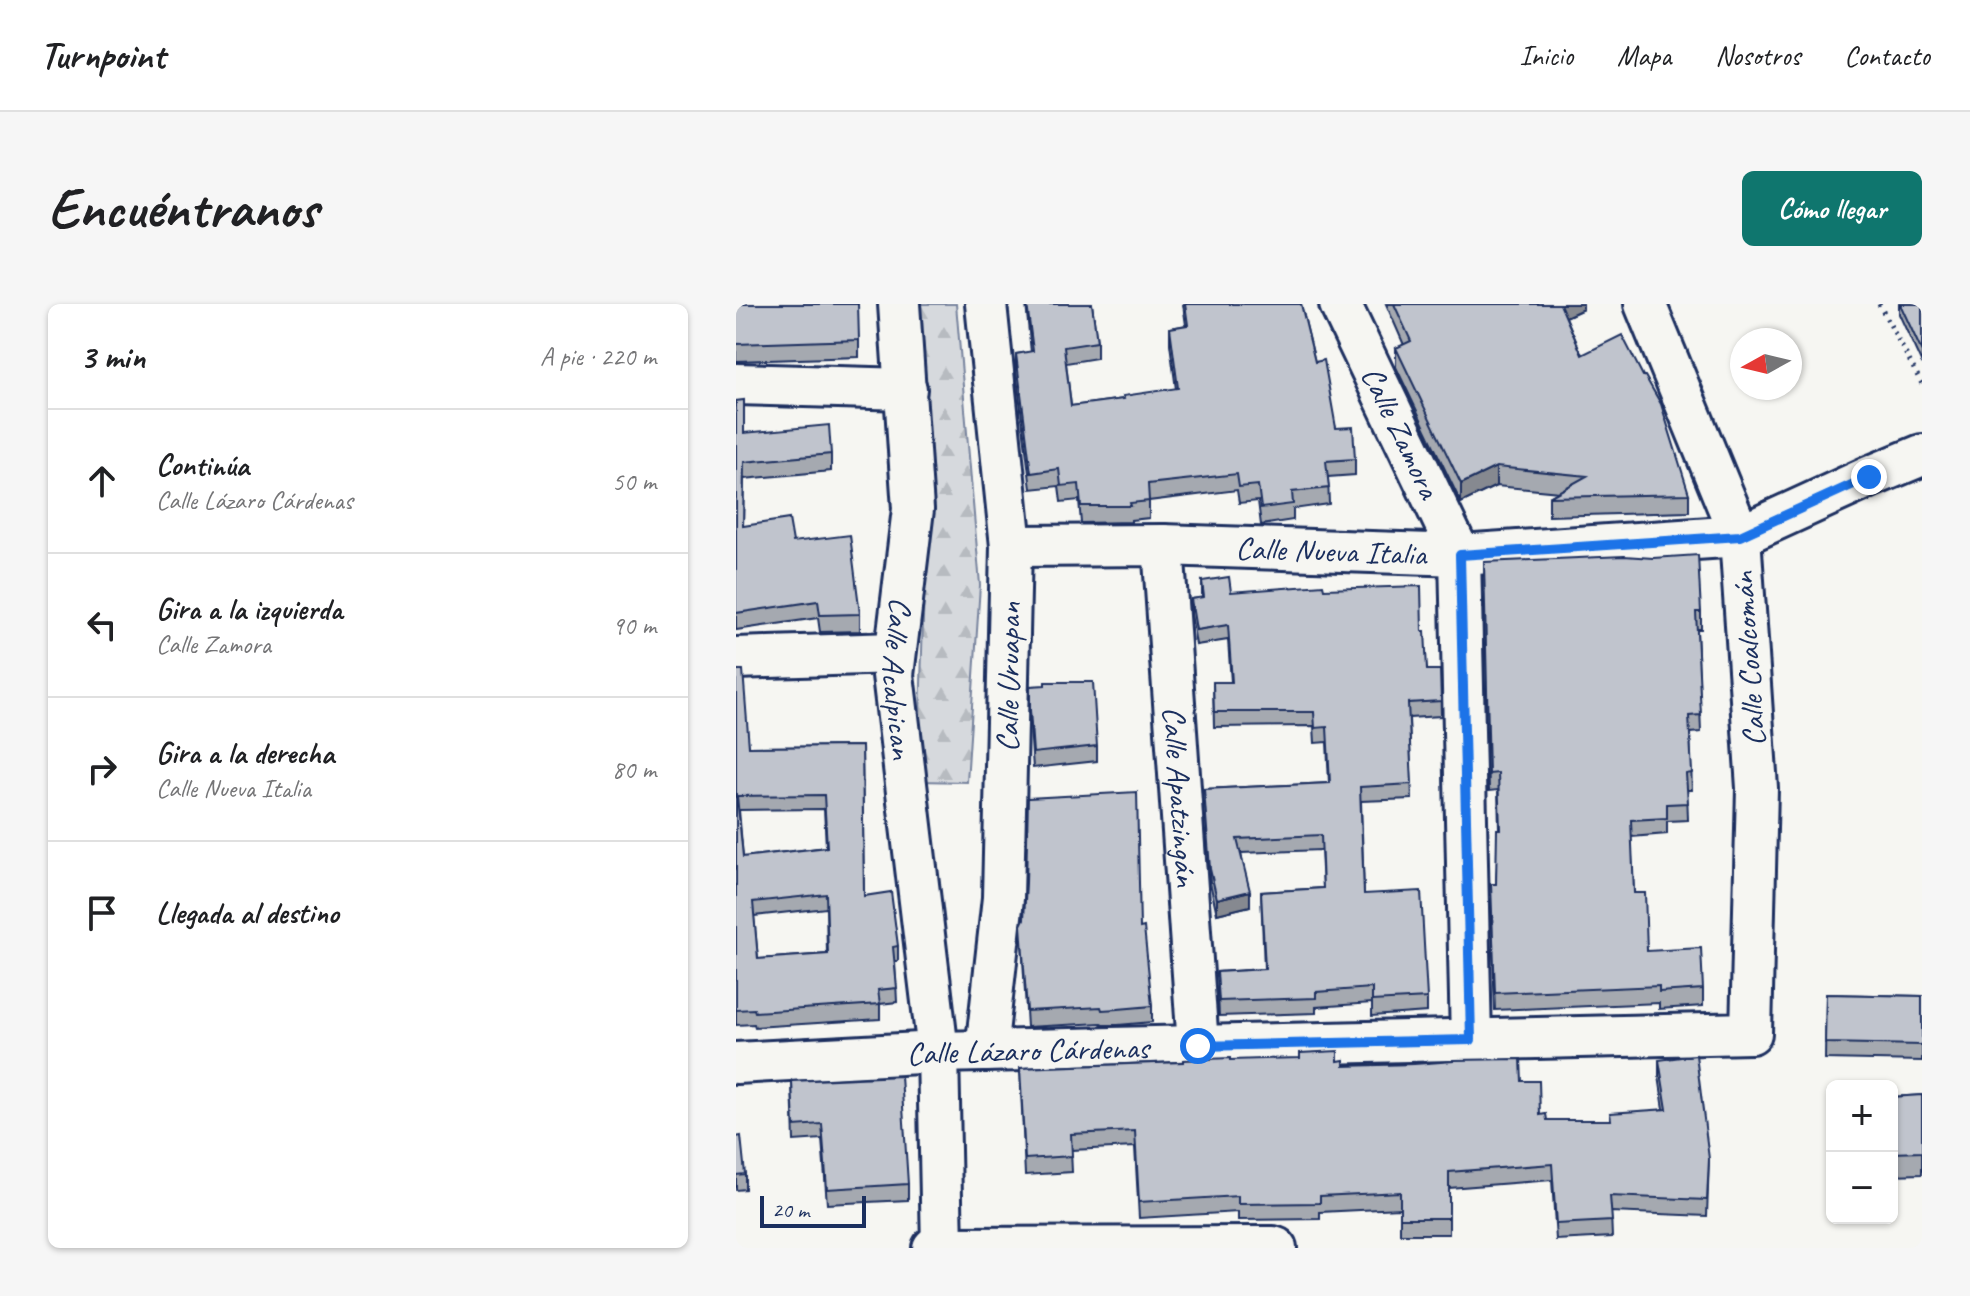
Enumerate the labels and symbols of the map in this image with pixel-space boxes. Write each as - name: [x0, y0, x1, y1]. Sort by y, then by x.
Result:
- north arrow: [1730, 328, 1802, 400]
- street label: Calle Zamora: [1352, 360, 1451, 507]
- route end: [1851, 459, 1887, 495]
- street label: Calle Nueva Italia: [1235, 527, 1429, 575]
- street label: Calle Coalcomán: [1722, 569, 1775, 748]
- street label: Calle Acalpican: [872, 595, 923, 763]
- street label: Calle Uruapan: [987, 601, 1030, 752]
- street label: Calle Apatzingán: [1153, 705, 1207, 889]
- street label: Calle Lázaro Cárdenas: [906, 1027, 1152, 1075]
- route start: [1180, 1028, 1216, 1064]
- scale bar: [760, 1192, 866, 1228]

